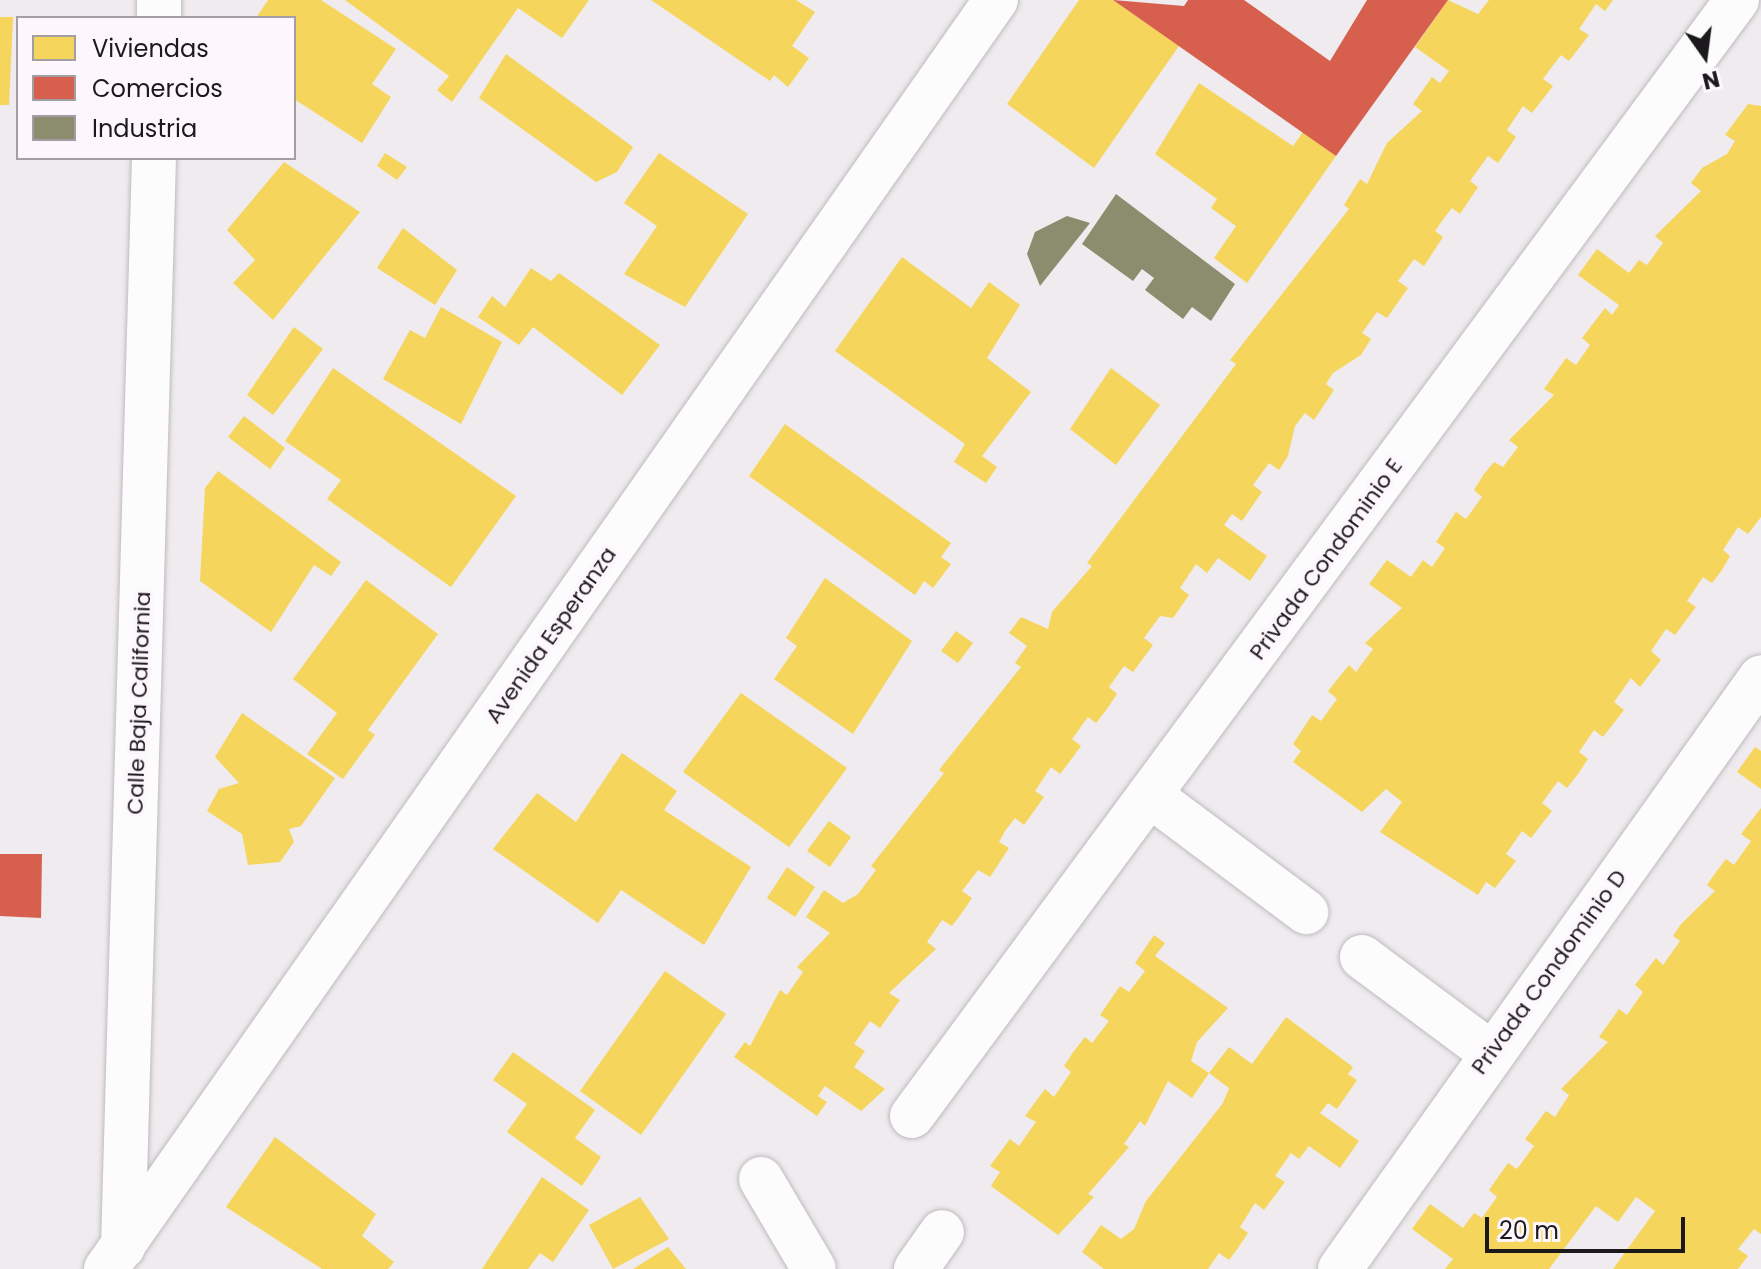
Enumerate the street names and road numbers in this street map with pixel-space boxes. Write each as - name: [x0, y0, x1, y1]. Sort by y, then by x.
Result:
- street label: Privada Condominio E: [1244, 453, 1408, 665]
- street label: Avenida Esperanza: [480, 542, 622, 728]
- street label: Calle Baja California: [122, 591, 156, 815]
- street label: Privada Condominio D: [1466, 865, 1632, 1079]

